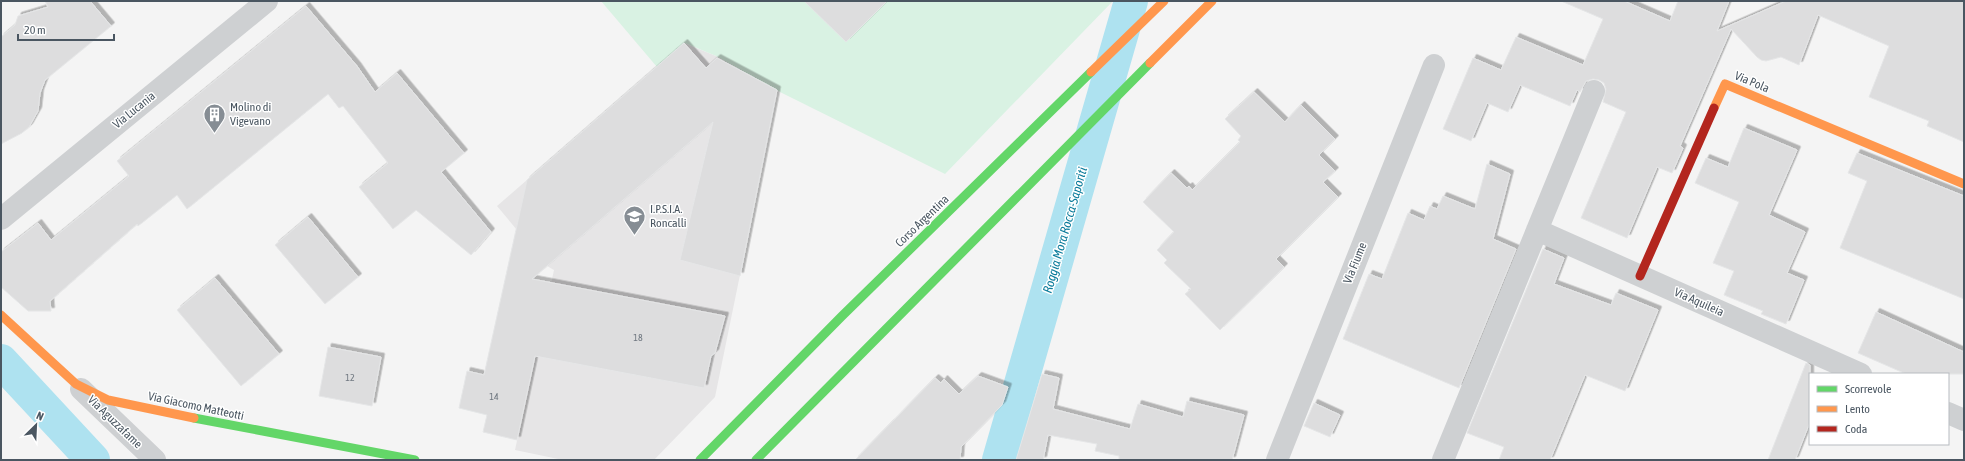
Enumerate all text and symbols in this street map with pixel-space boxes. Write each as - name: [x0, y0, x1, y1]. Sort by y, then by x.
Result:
- scale bar: [18, 16, 114, 42]
- text: 20 m: [24, 23, 46, 37]
- street label: Via Pola: [1733, 69, 1771, 95]
- street label: Via Lucania: [110, 89, 158, 131]
- place label: Molino di Vigevano: [230, 100, 271, 128]
- building icon: Molino di Vigevano: [201, 101, 227, 134]
- water label: Roggia Mora Rocca-Saporiti: [1040, 165, 1090, 295]
- street label: Corso Argentina: [892, 192, 952, 250]
- place label: I.P.S.I.A. Roncalli: [650, 202, 687, 230]
- school or university icon: I.P.S.I.A. Roncalli: [622, 203, 648, 236]
- street label: Via Fiume: [1340, 240, 1370, 286]
- street label: Via Aquileia: [1672, 285, 1726, 319]
- house number: 18: [633, 332, 643, 343]
- house number: 12: [345, 372, 355, 383]
- legend: [1809, 373, 1949, 445]
- text: Scorrevole: [1845, 382, 1892, 396]
- street label: Via Giacomo Matteotti: [147, 389, 245, 423]
- house number: 14: [489, 391, 499, 402]
- street label: Via Aguzzafame: [85, 393, 145, 451]
- text: Lento: [1845, 402, 1870, 416]
- north arrow: [16, 405, 56, 445]
- text: N: [35, 409, 45, 423]
- text: Coda: [1845, 422, 1867, 436]

